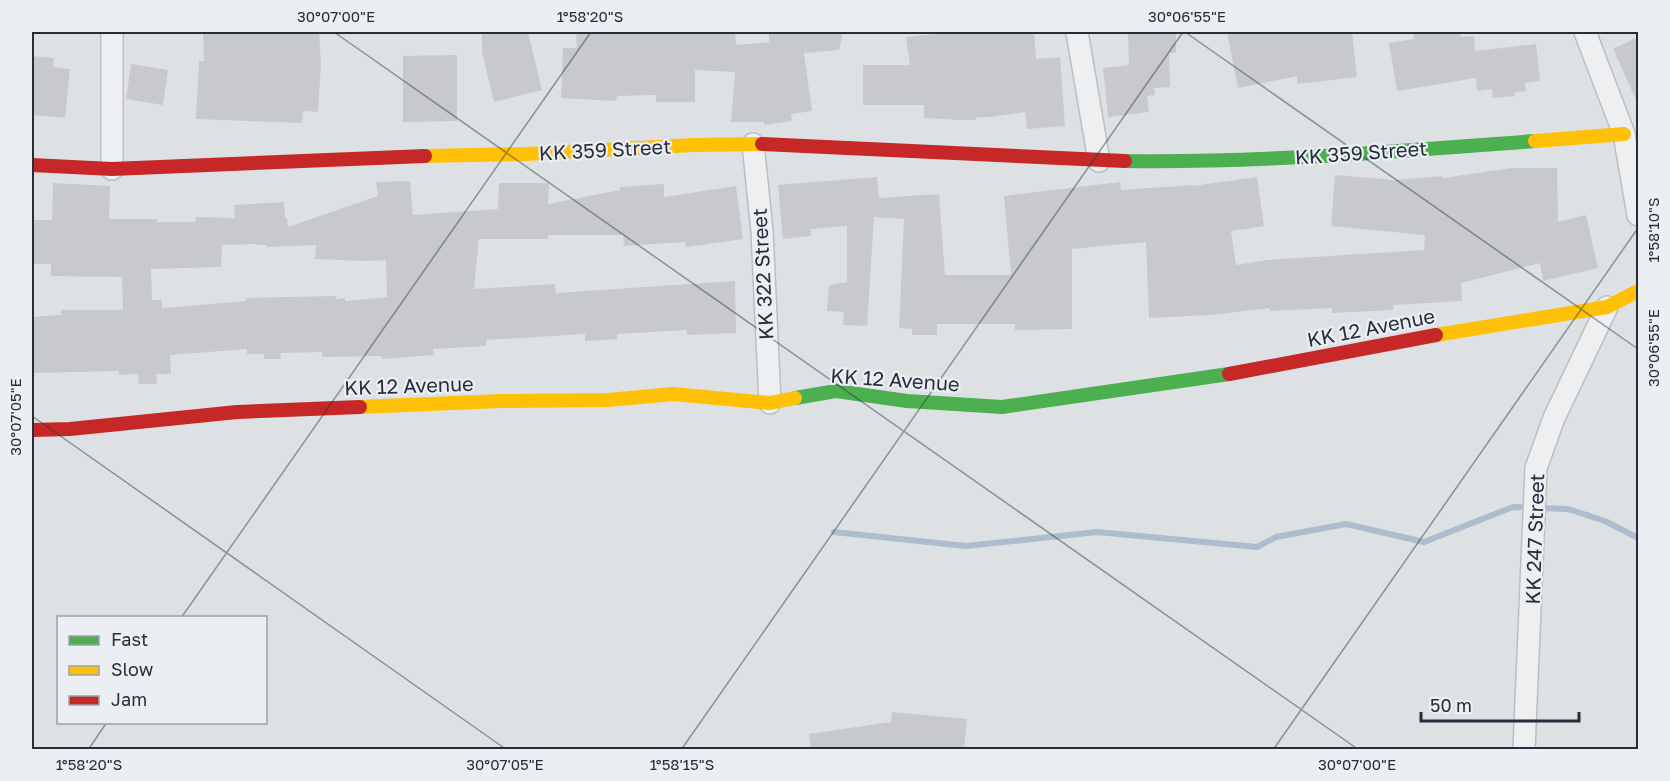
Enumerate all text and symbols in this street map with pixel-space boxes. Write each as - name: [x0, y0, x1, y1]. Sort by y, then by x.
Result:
- text: 30°07'00"E: [297, 7, 375, 25]
- text: 1°58'20"S: [557, 7, 623, 25]
- text: 30°06'55"E: [1148, 7, 1226, 25]
- street label: KK 359 Street: [538, 134, 672, 164]
- street label: KK 359 Street: [1294, 135, 1428, 169]
- text: 1°58'10"S: [1644, 197, 1662, 263]
- street label: KK 322 Street: [747, 208, 777, 340]
- street label: KK 12 Avenue: [1305, 303, 1437, 351]
- text: 30°06'55"E: [1644, 309, 1662, 387]
- street label: KK 12 Avenue: [830, 363, 960, 395]
- street label: KK 12 Avenue: [344, 371, 474, 399]
- text: 30°07'05"E: [6, 378, 24, 456]
- street label: KK 247 Street: [1520, 473, 1548, 605]
- legend: [57, 616, 267, 724]
- text: Fast: [111, 628, 148, 650]
- text: Slow: [111, 658, 154, 680]
- scale bar: [1421, 685, 1578, 723]
- text: Jam: [111, 688, 147, 710]
- text: 50 m: [1430, 694, 1472, 716]
- text: 1°58'20"S: [56, 755, 122, 773]
- text: 30°07'05"E: [466, 755, 544, 773]
- text: 1°58'15"S: [650, 755, 714, 773]
- text: 30°07'00"E: [1318, 755, 1396, 773]

